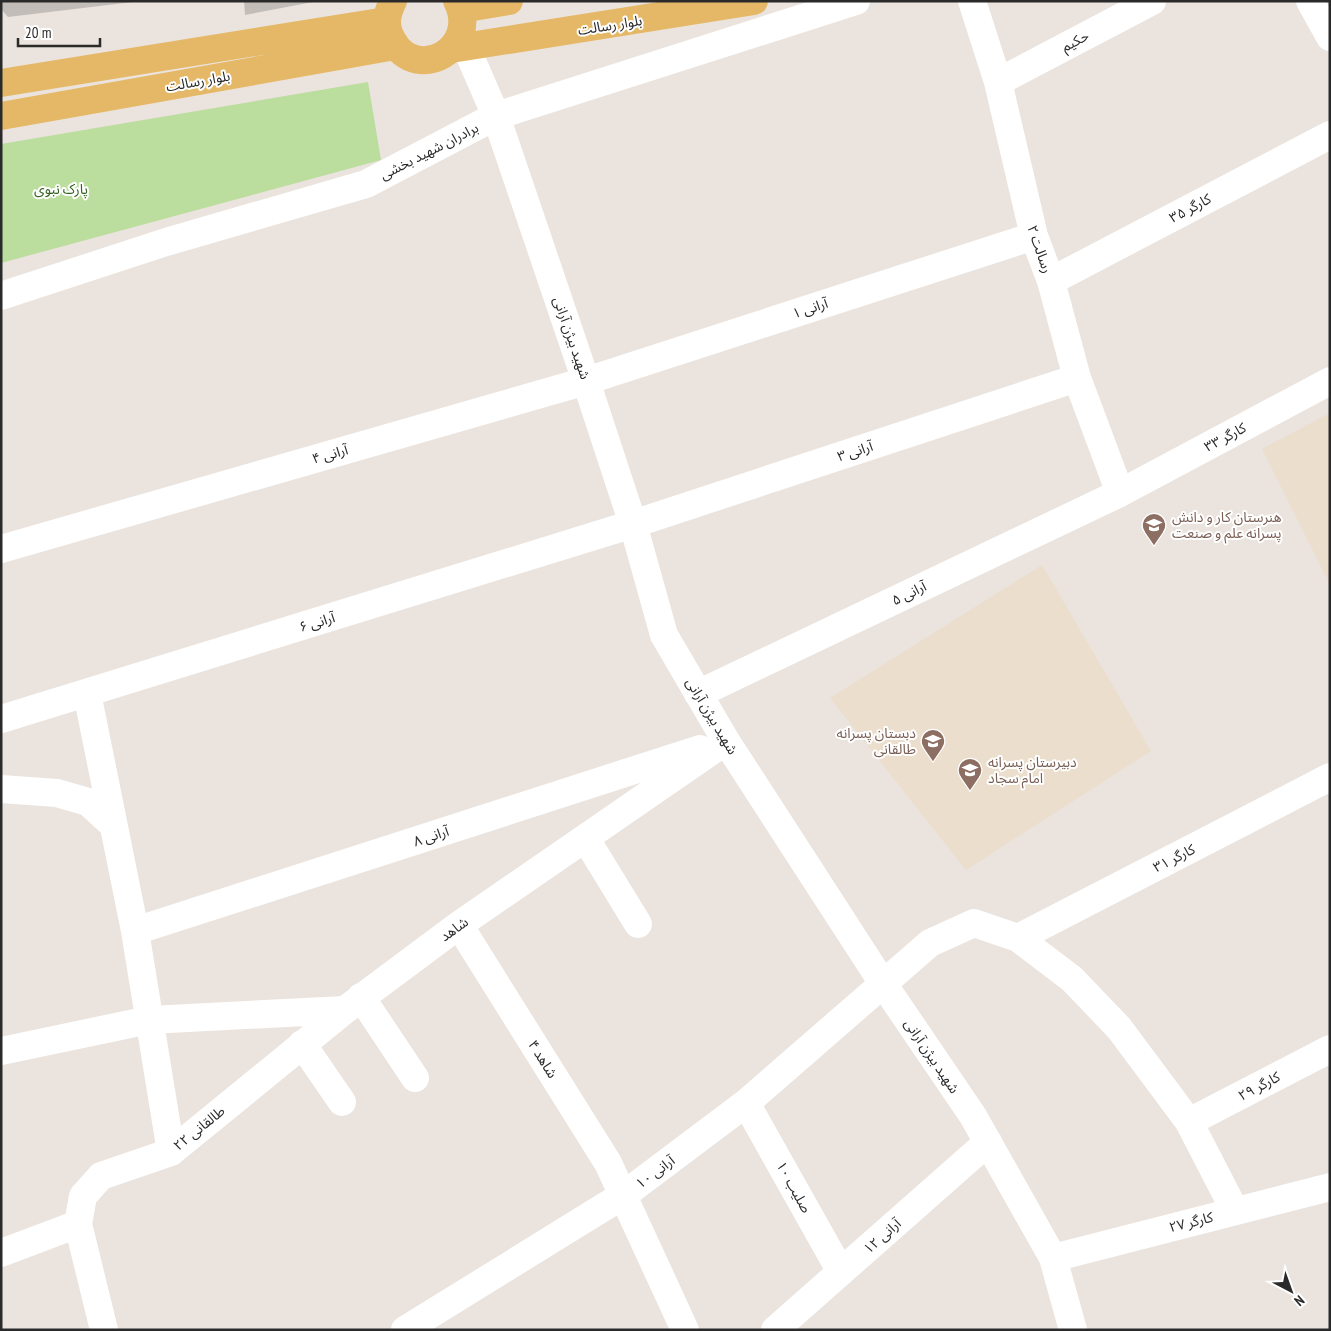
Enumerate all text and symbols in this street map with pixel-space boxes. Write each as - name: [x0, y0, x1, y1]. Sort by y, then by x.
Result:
- street label: بلوار رسالت: [577, 11, 644, 39]
- scale bar: [18, 15, 100, 47]
- text: 20 m: [25, 23, 51, 42]
- street label: حکیم: [1058, 26, 1093, 57]
- street label: بلوار رسالت: [165, 66, 232, 95]
- street label: برادران شهید بخشی: [377, 118, 482, 184]
- park label: پارک نبوی: [34, 180, 88, 199]
- street label: کارگر ۳۵: [1166, 189, 1214, 226]
- street label: رسالت ۲: [1023, 223, 1057, 275]
- street label: شهید بیژن آرانی: [549, 294, 595, 382]
- street label: آرانی ۱: [790, 294, 831, 322]
- street label: کارگر ۳۳: [1201, 418, 1249, 455]
- street label: آرانی ۳: [835, 437, 876, 465]
- street label: آرانی ۴: [310, 440, 351, 468]
- place label: هنرستان کار و دانش پسرانه علم و صنعت: [1172, 508, 1282, 544]
- school or university icon: هنرستان کار و دانش پسرانه علم و صنعت: [1141, 512, 1167, 546]
- street label: آرانی ۵: [889, 577, 930, 609]
- street label: آرانی ۶: [297, 608, 338, 636]
- street label: شهید بیژن آرانی: [682, 674, 742, 758]
- place label: دبستان پسرانه طالقانی: [837, 724, 916, 758]
- school or university icon: دبستان پسرانه طالقانی: [920, 728, 946, 762]
- place label: دبیرستان پسرانه امام سجاد: [988, 753, 1077, 789]
- school or university icon: دبیرستان پسرانه امام سجاد: [957, 757, 983, 791]
- street label: آرانی ۸: [411, 822, 452, 850]
- street label: کارگر ۳۱: [1150, 840, 1198, 876]
- street label: شاهد: [436, 913, 472, 945]
- street label: شهید بیژن آرانی: [900, 1015, 964, 1097]
- street label: شاهد ۴: [524, 1037, 562, 1081]
- street label: کارگر ۲۹: [1235, 1067, 1283, 1104]
- street label: طالقانی ۲۲: [170, 1102, 228, 1154]
- street label: آرانی ۱۰: [632, 1151, 679, 1193]
- street label: صلیب ۱۰: [772, 1158, 816, 1216]
- street label: کارگر ۲۷: [1167, 1208, 1215, 1236]
- street label: آرانی ۱۲: [859, 1214, 905, 1258]
- north arrow: [1266, 1266, 1316, 1316]
- text: N: [1291, 1292, 1308, 1310]

